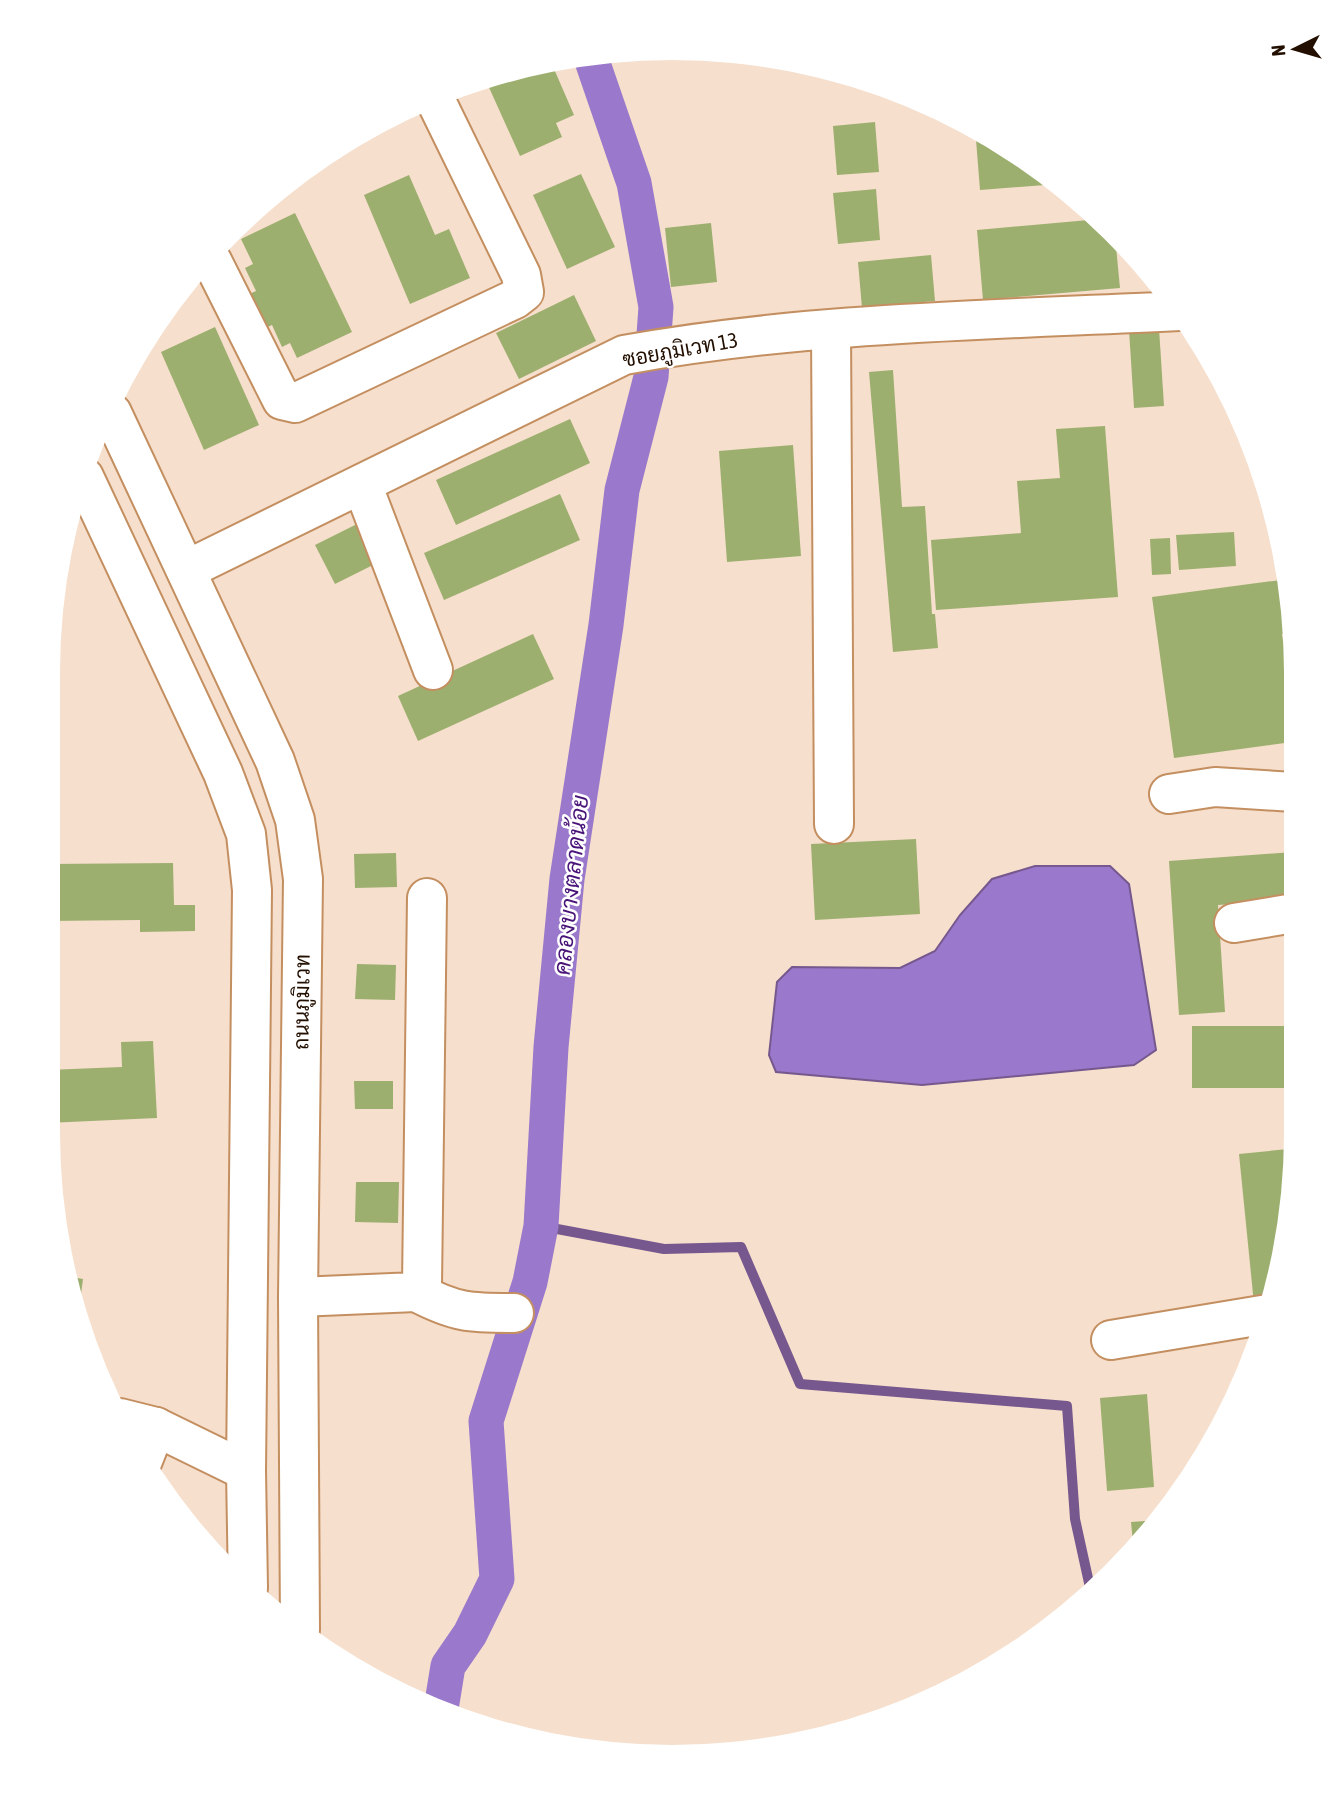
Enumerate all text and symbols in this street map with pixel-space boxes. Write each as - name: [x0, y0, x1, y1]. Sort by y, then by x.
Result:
- north arrow: [1260, 14, 1330, 84]
- text: N: [1267, 44, 1290, 57]
- street label: ซอยภูมิเวท 13: [620, 327, 740, 375]
- water label: คลองบางตลาดน้อย: [548, 794, 593, 976]
- street label: ถนนภูมิเวท: [288, 954, 318, 1050]

